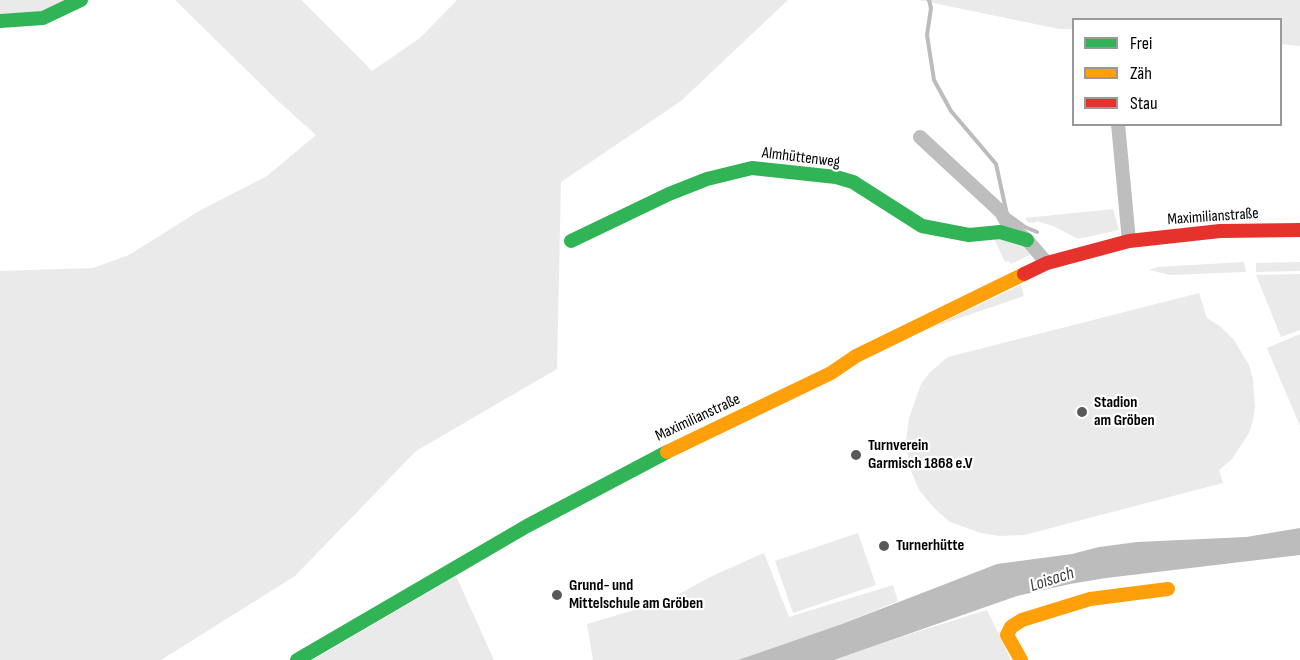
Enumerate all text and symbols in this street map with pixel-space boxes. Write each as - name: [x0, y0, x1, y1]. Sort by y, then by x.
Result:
- legend: [1072, 18, 1282, 126]
- text: Frei: [1130, 33, 1152, 54]
- text: Zäh: [1130, 63, 1152, 84]
- text: Stau: [1130, 93, 1158, 114]
- street label: Almhüttenweg: [761, 144, 841, 172]
- street label: Maximilianstraße: [1167, 204, 1259, 230]
- street label: Maximilianstraße: [652, 390, 744, 446]
- place label: Stadion am Gröben: [1094, 393, 1155, 431]
- marker: Stadion am Gröben: [1075, 405, 1089, 419]
- place label: Turnverein Garmisch 1868 e.V: [868, 436, 973, 474]
- marker: Turnverein Garmisch 1868 e.V: [849, 448, 863, 462]
- place label: Turnerhütte: [896, 536, 964, 556]
- marker: Turnerhütte: [877, 539, 891, 553]
- water label: Loisach: [1027, 563, 1077, 597]
- place label: Grund- und Mittelschule am Gröben: [569, 576, 703, 614]
- marker: Grund- und Mittelschule am Gröben: [550, 588, 564, 602]

